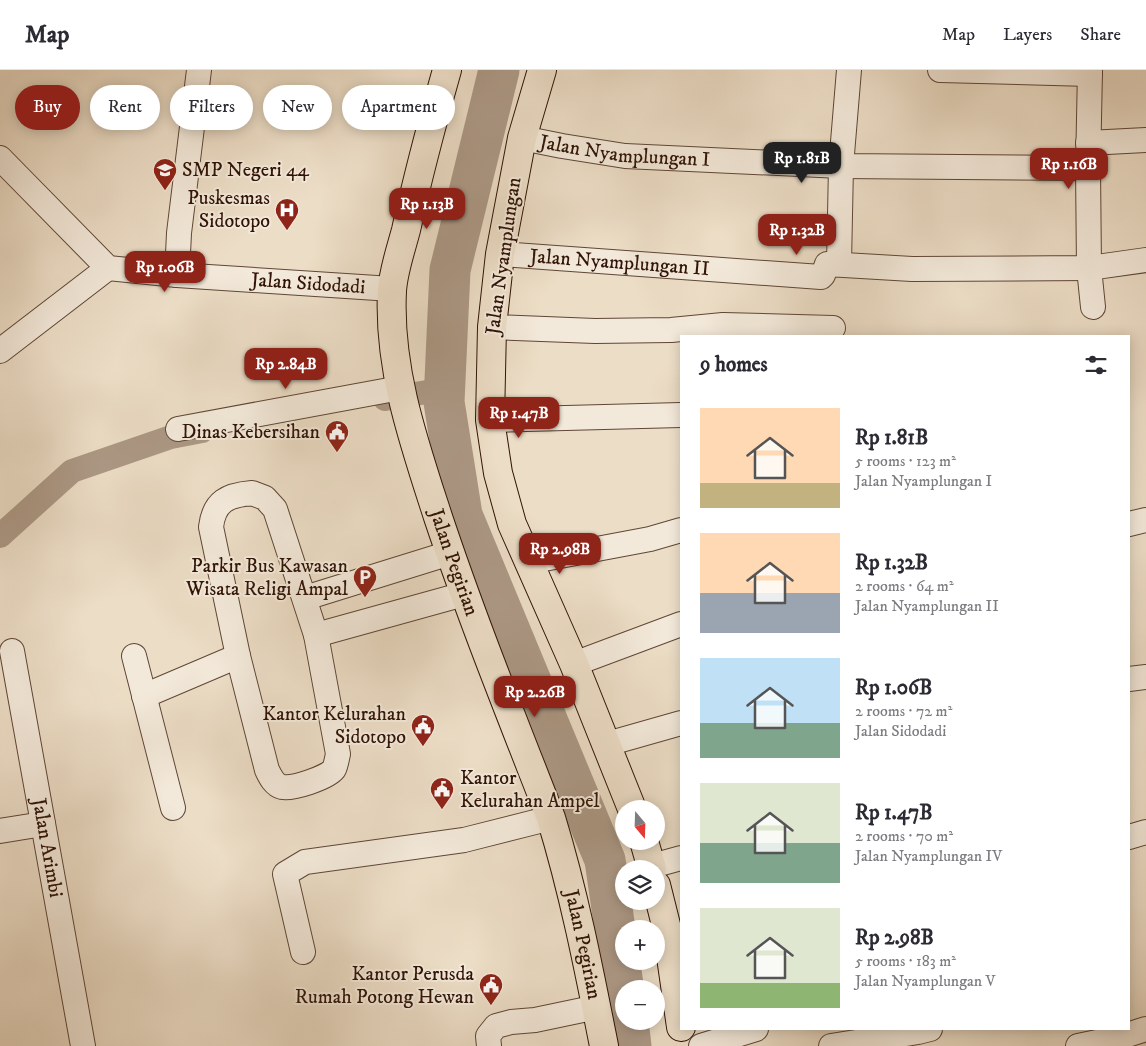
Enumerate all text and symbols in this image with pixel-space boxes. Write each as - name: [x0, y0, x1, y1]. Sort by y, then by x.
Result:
- text: Map: [25, 20, 69, 50]
- text: Map: [942, 24, 975, 46]
- text: Layers: [1003, 24, 1052, 46]
- text: Share: [1080, 24, 1121, 46]
- chip: Buy: [15, 85, 80, 130]
- chip: Rent: [90, 85, 160, 130]
- chip: Filters: [170, 85, 253, 130]
- chip: New: [263, 85, 332, 130]
- chip: Apartment: [342, 85, 455, 130]
- street label: Jalan Nyamplungan I: [535, 129, 711, 172]
- pin: Rp 1.81B: [750, 142, 854, 184]
- text: Rp 1.81B: [774, 148, 830, 168]
- pin: Rp 1.16B: [1017, 148, 1121, 190]
- text: Rp 1.16B: [1041, 154, 1097, 174]
- school or university icon: SMP Negeri 44: [152, 157, 178, 191]
- place label: SMP Negeri 44: [182, 158, 309, 183]
- street label: Jalan Nyamplungan: [480, 175, 528, 338]
- place label: Puskesmas Sidotopo: [187, 186, 270, 234]
- pin: Rp 1.13B: [375, 188, 479, 230]
- text: Rp 1.13B: [400, 194, 454, 214]
- hospital icon: Puskesmas Sidotopo: [274, 197, 300, 231]
- pin: Rp 1.32B: [745, 214, 849, 256]
- text: Rp 1.32B: [769, 220, 825, 240]
- street label: Jalan Nyamplungan II: [527, 244, 710, 281]
- pin: Rp 1.06B: [113, 250, 217, 293]
- text: Rp 1.06B: [136, 257, 194, 277]
- street label: Jalan Sidodadi: [248, 267, 366, 300]
- pin: Rp 2.84B: [234, 348, 338, 390]
- icon: filters: [1082, 351, 1110, 379]
- text: 9 homes: [700, 352, 768, 378]
- text: Rp 2.84B: [255, 354, 317, 374]
- pin: Rp 1.47B: [467, 396, 571, 439]
- text: Rp 1.47B: [489, 403, 549, 423]
- public building icon: Dinas Kebersihan: [324, 419, 350, 453]
- place label: Dinas Kebersihan: [182, 420, 321, 445]
- text: Rp 1.81B: [855, 425, 928, 451]
- icon: home: [740, 428, 800, 488]
- text: 5 rooms · 123 m²: [855, 451, 956, 471]
- text: Jalan Nyamplungan I: [855, 471, 992, 491]
- street label: Jalan Pegirian: [423, 504, 484, 620]
- pin: Rp 2.98B: [508, 532, 612, 575]
- text: Rp 2.98B: [530, 539, 590, 559]
- text: Rp 1.32B: [855, 550, 928, 576]
- icon: home: [740, 553, 800, 613]
- place label: Parkir Bus Kawasan Wisata Religi Ampal: [185, 554, 349, 602]
- parking icon: Parkir Bus Kawasan Wisata Religi Ampal: [352, 564, 378, 598]
- text: 2 rooms · 64 m²: [855, 576, 954, 596]
- text: Jalan Nyamplungan II: [855, 596, 999, 616]
- text: Rp 1.06B: [855, 675, 932, 701]
- pin: Rp 2.26B: [483, 676, 587, 718]
- icon: home: [740, 678, 800, 738]
- text: Rp 2.26B: [505, 682, 565, 702]
- text: 2 rooms · 72 m²: [855, 701, 952, 721]
- place label: Kantor Kelurahan Sidotopo: [262, 702, 407, 750]
- public building icon: Kantor Kelurahan Sidotopo: [410, 713, 436, 747]
- text: Jalan Sidodadi: [855, 721, 946, 741]
- place label: Kantor Kelurahan Ampel: [460, 766, 599, 814]
- public building icon: Kantor Kelurahan Ampel: [429, 776, 455, 810]
- street label: Jalan Arimbi: [26, 794, 69, 899]
- north arrow: [615, 800, 665, 850]
- map controls: [615, 800, 665, 1030]
- text: Rp 1.47B: [855, 800, 933, 826]
- icon: home: [740, 803, 800, 863]
- text: 2 rooms · 70 m²: [855, 826, 953, 846]
- text: Jalan Nyamplungan IV: [855, 846, 1002, 866]
- button: layers: [615, 860, 665, 910]
- street label: Jalan Pegirian: [558, 885, 607, 1002]
- button: +: [615, 920, 665, 970]
- text: Rp 2.98B: [855, 925, 934, 951]
- icon: home: [740, 928, 800, 988]
- text: 5 rooms · 183 m²: [855, 951, 956, 971]
- place label: Kantor Perusda Rumah Potong Hewan: [295, 962, 475, 1010]
- text: Jalan Nyamplungan V: [855, 971, 996, 991]
- public building icon: Kantor Perusda Rumah Potong Hewan: [478, 972, 504, 1006]
- button: −: [615, 980, 665, 1030]

